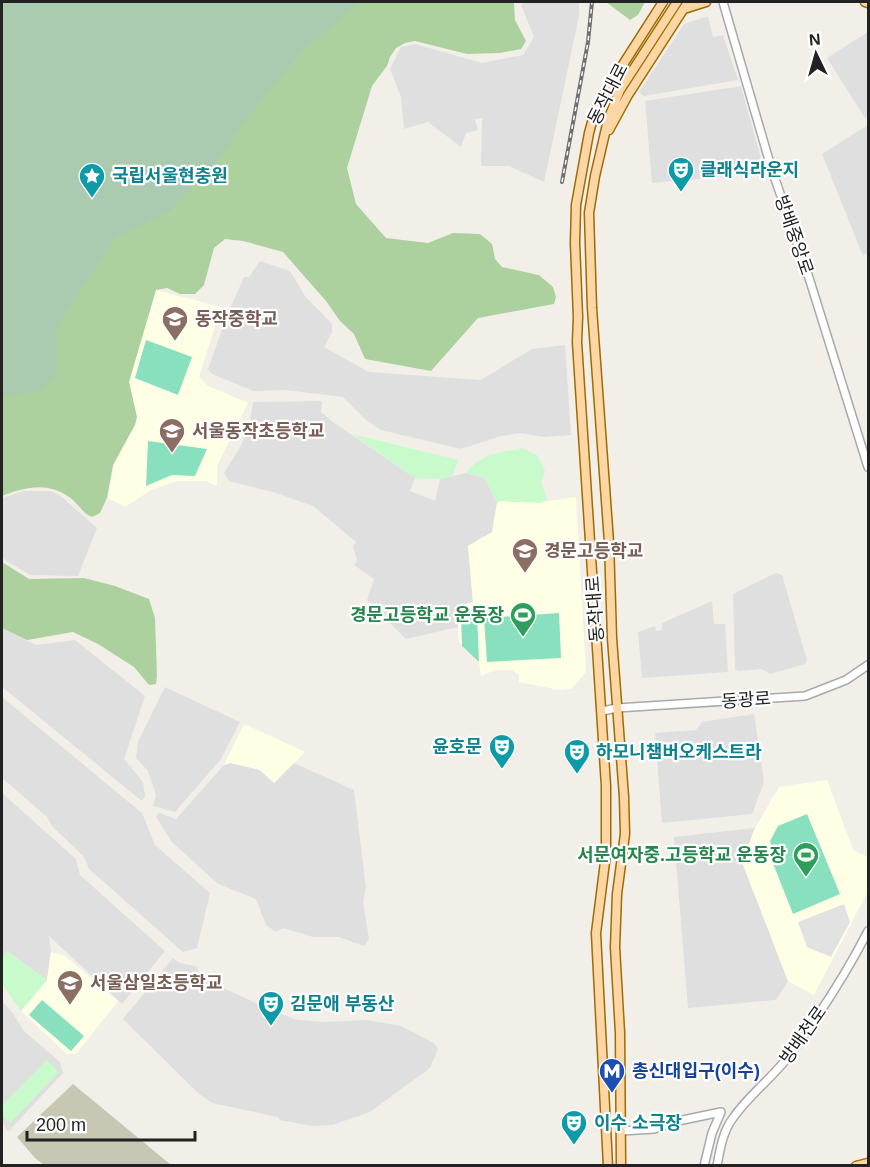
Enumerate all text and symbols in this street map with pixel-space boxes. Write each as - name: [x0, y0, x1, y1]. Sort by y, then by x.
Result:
- north arrow: [786, 24, 846, 84]
- text: N: [808, 31, 821, 49]
- street label: 동작대로: [584, 60, 632, 128]
- theatre icon: 클래식라운지: [666, 155, 696, 193]
- place label: 클래식라운지: [700, 160, 799, 180]
- place icon: 국립서울현충원: [77, 161, 107, 199]
- place label: 국립서울현충원: [112, 166, 228, 186]
- street label: 방배중앙로: [771, 193, 817, 277]
- school or university icon: 동작중학교: [160, 304, 190, 342]
- place label: 동작중학교: [195, 309, 278, 329]
- school or university icon: 서울동작초등학교: [157, 416, 187, 454]
- place label: 서울동작초등학교: [192, 421, 324, 441]
- school or university icon: 경문고등학교: [510, 536, 540, 574]
- place label: 경문고등학교: [544, 541, 643, 561]
- street label: 동작대로: [583, 575, 607, 643]
- sports icon: 경문고등학교 운동장: [508, 600, 538, 638]
- place label: 경문고등학교 운동장: [350, 605, 504, 625]
- street label: 동광로: [721, 688, 771, 712]
- theatre icon: 윤호문: [487, 732, 517, 770]
- place label: 윤호문: [432, 737, 482, 757]
- theatre icon: 하모니챔버오케스트라: [562, 737, 592, 775]
- place label: 하모니챔버오케스트라: [596, 742, 762, 762]
- sports icon: 서문여자중.고등학교 운동장: [791, 840, 821, 878]
- place label: 서문여자중.고등학교 운동장: [577, 845, 786, 865]
- school or university icon: 서울삼일초등학교: [55, 968, 85, 1006]
- place label: 서울삼일초등학교: [90, 973, 222, 993]
- theatre icon: 김문애 부동산: [256, 989, 286, 1027]
- place label: 김문애 부동산: [290, 994, 395, 1014]
- street label: 방배천로: [776, 1002, 830, 1068]
- metro station icon: 총신대입구(이수): [597, 1056, 627, 1094]
- place label: 총신대입구(이수): [632, 1061, 760, 1081]
- scale bar: [27, 1104, 195, 1142]
- theatre icon: 이수 소극장: [559, 1108, 589, 1146]
- place label: 이수 소극장: [594, 1113, 682, 1133]
- text: 200 m: [36, 1115, 86, 1135]

